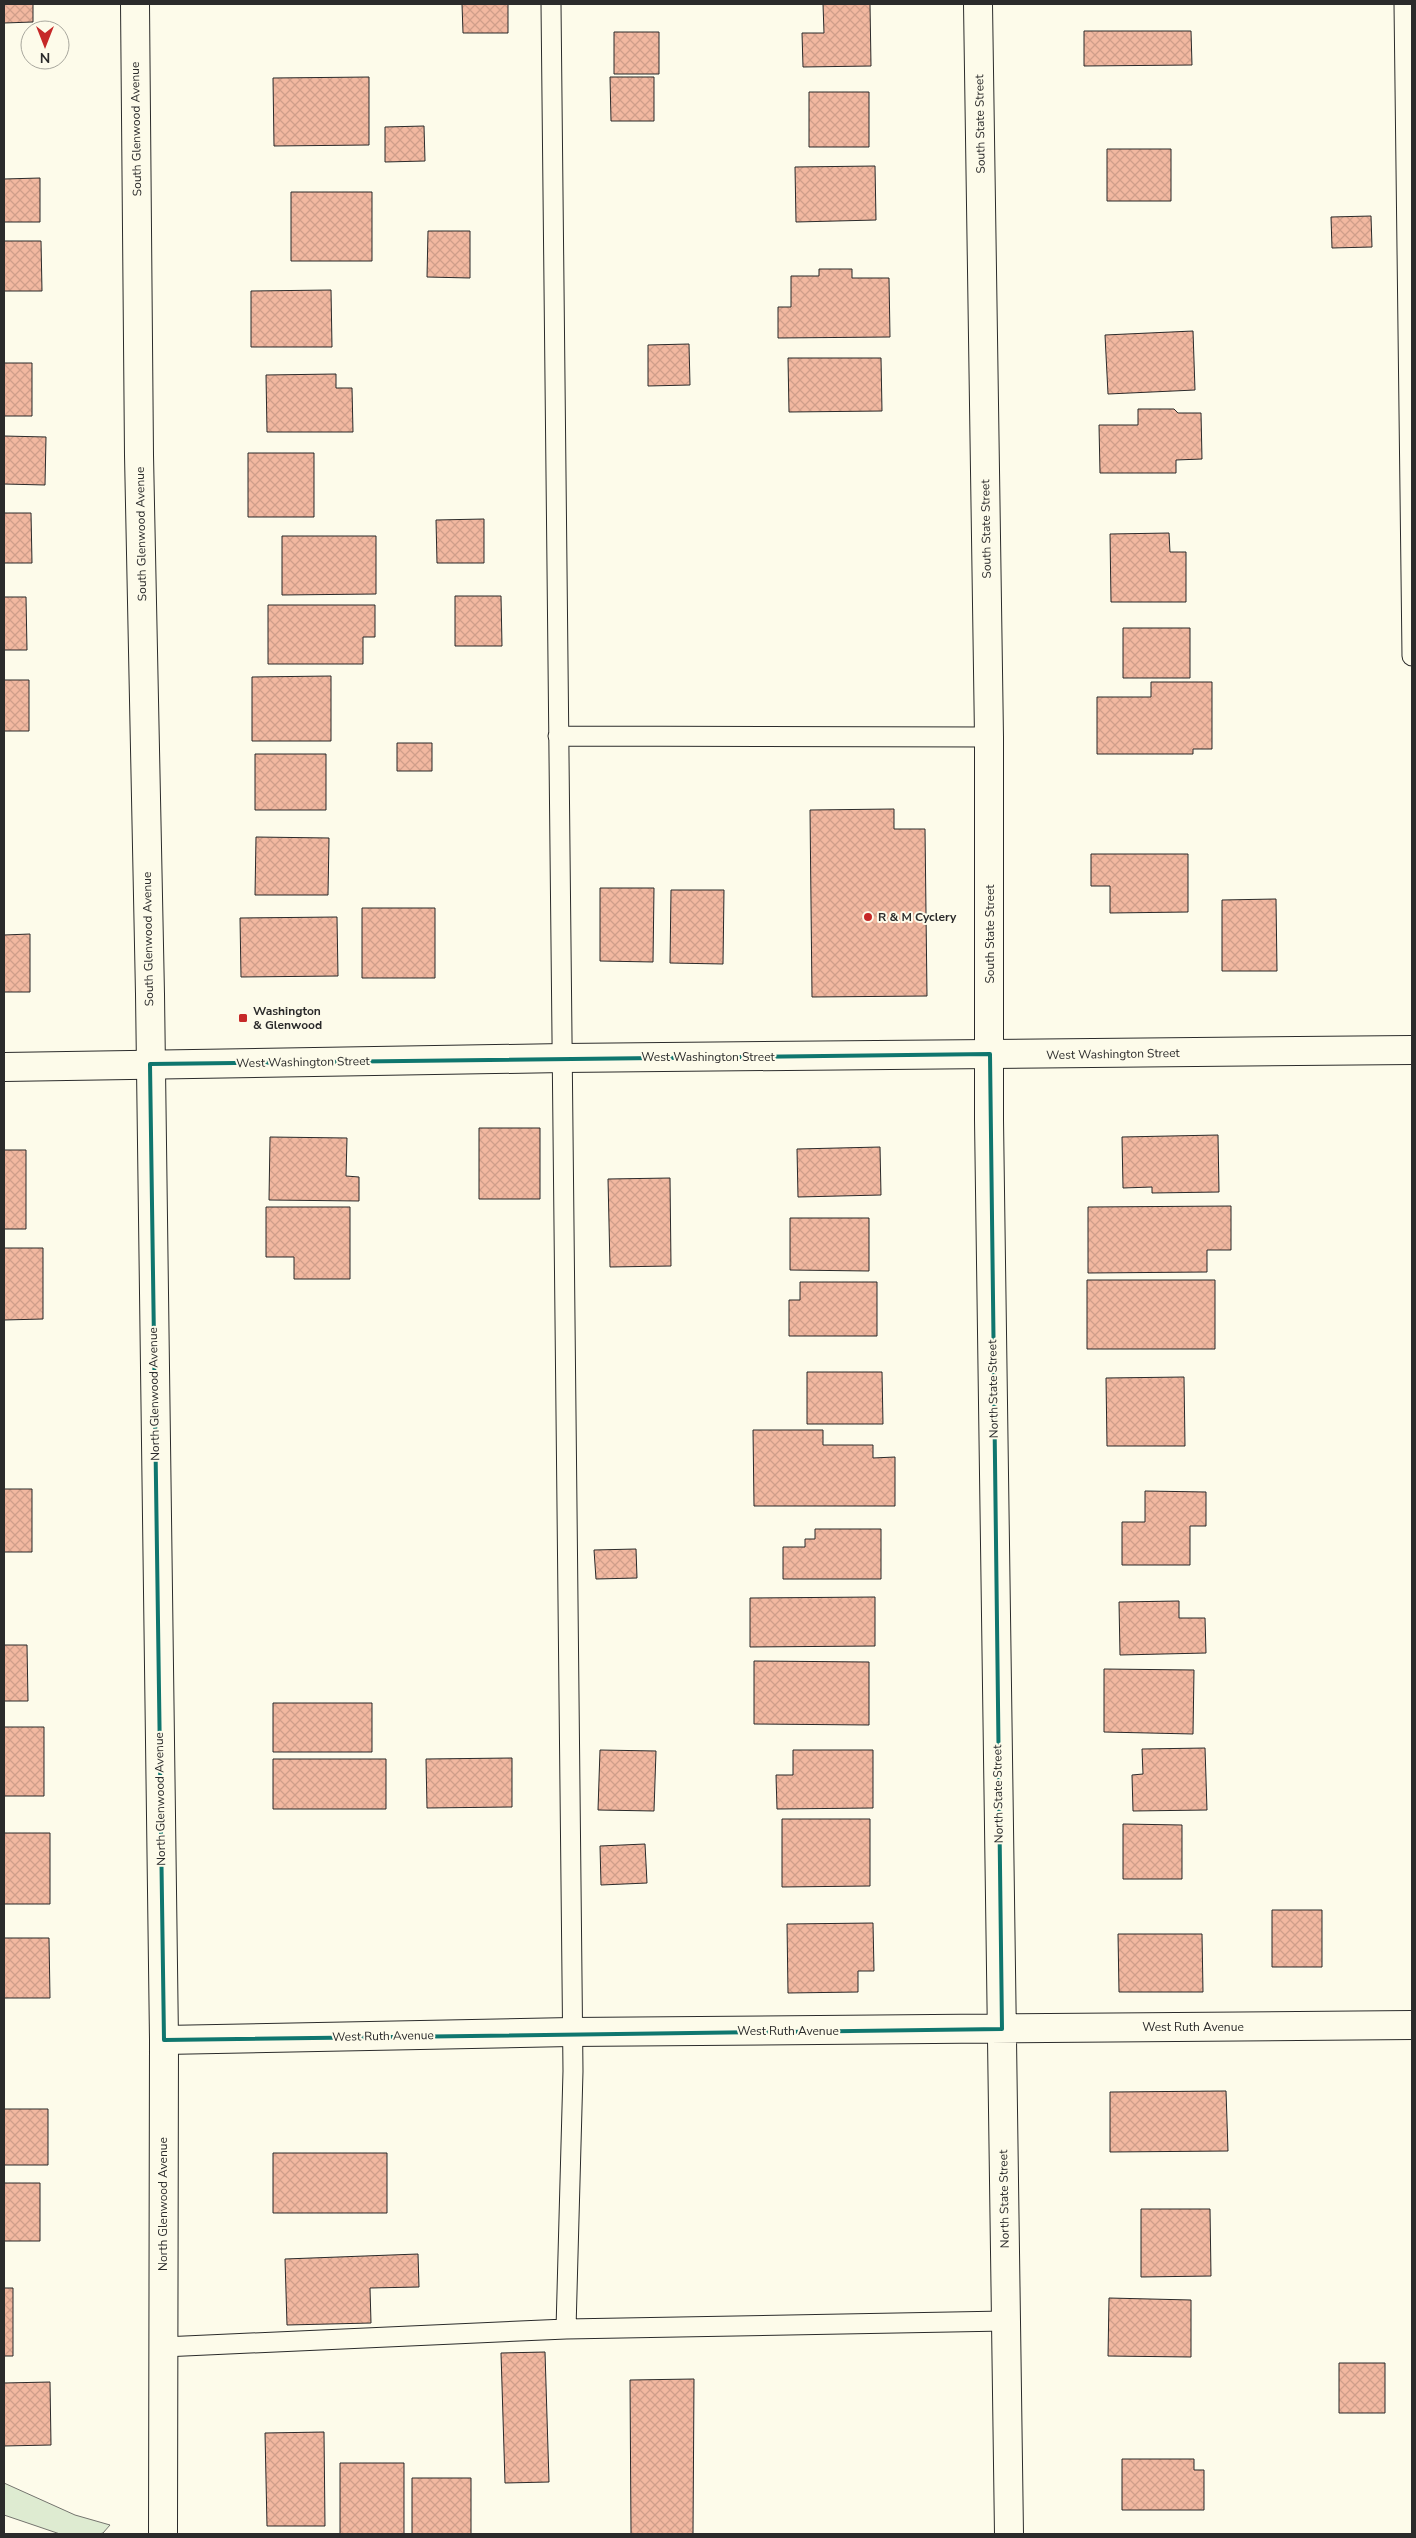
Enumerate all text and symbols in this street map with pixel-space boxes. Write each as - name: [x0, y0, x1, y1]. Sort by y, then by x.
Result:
- north arrow: [20, 20, 70, 70]
- text: N: [40, 48, 50, 67]
- street label: South Glenwood Avenue: [127, 62, 145, 196]
- street label: South State Street: [971, 73, 989, 174]
- street label: South Glenwood Avenue: [132, 467, 150, 601]
- street label: South State Street: [977, 478, 995, 579]
- street label: South Glenwood Avenue: [139, 872, 157, 1006]
- street label: South State Street: [982, 884, 998, 984]
- place label: R & M Cyclery: [878, 909, 957, 925]
- marker: R & M Cyclery: [862, 911, 874, 923]
- place label: Washington & Glenwood: [253, 1003, 322, 1033]
- marker: Washington & Glenwood: [237, 1012, 249, 1024]
- street label: West Washington Street: [1046, 1045, 1181, 1063]
- street label: West Washington Street: [641, 1049, 776, 1065]
- street label: West Washington Street: [236, 1053, 371, 1071]
- street label: North Glenwood Avenue: [145, 1327, 163, 1461]
- street label: North State Street: [984, 1339, 1002, 1438]
- street label: North Glenwood Avenue: [151, 1732, 169, 1866]
- street label: North State Street: [989, 1744, 1007, 1843]
- street label: West Ruth Avenue: [1142, 2019, 1244, 2035]
- street label: West Ruth Avenue: [737, 2023, 839, 2039]
- street label: West Ruth Avenue: [332, 2027, 434, 2045]
- street label: North Glenwood Avenue: [155, 2137, 171, 2271]
- street label: North State Street: [995, 2149, 1013, 2248]

